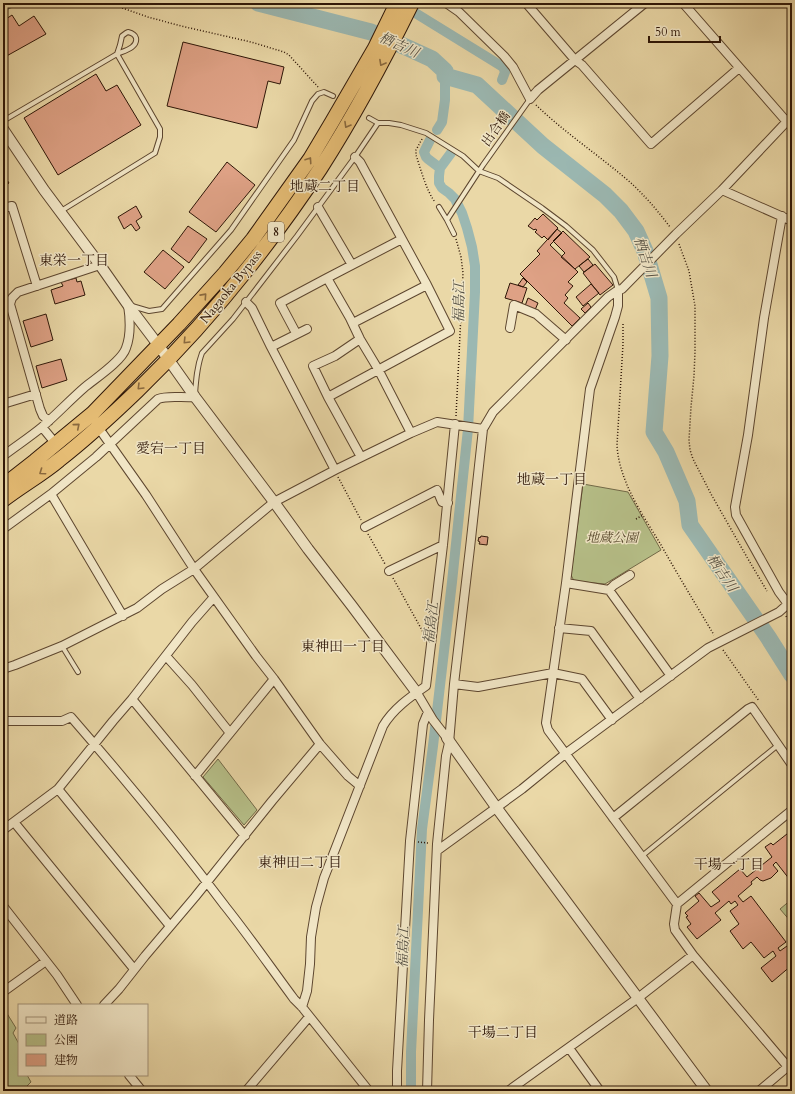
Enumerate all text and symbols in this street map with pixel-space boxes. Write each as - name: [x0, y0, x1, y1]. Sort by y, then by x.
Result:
- scale bar: [649, 18, 720, 44]
- text: 50 m: [655, 24, 682, 40]
- water label: 栖吉川: [376, 28, 424, 63]
- one-way arrow: [379, 59, 386, 66]
- street label: 出合橋: [477, 108, 515, 150]
- one-way arrow: [344, 121, 351, 128]
- one-way arrow: [304, 157, 312, 164]
- district label: 地蔵二丁目: [290, 177, 360, 196]
- road number: 8: [268, 222, 284, 242]
- water label: 栖吉川: [629, 234, 661, 282]
- street label: Nagaoka Bypass: [196, 246, 266, 328]
- district label: 東栄一丁目: [39, 251, 109, 270]
- water label: 福島江: [449, 279, 469, 323]
- one-way arrow: [200, 294, 207, 301]
- one-way arrow: [183, 336, 191, 344]
- one-way arrow: [138, 383, 145, 390]
- one-way arrow: [72, 424, 79, 431]
- district label: 愛宕一丁目: [136, 439, 206, 458]
- one-way arrow: [39, 467, 46, 475]
- district label: 地蔵一丁目: [517, 470, 587, 489]
- park label: 地蔵公園: [586, 529, 640, 547]
- water label: 栖吉川: [702, 550, 743, 597]
- water label: 福島江: [419, 599, 443, 645]
- district label: 東神田一丁目: [301, 637, 385, 656]
- district label: 東神田二丁目: [258, 853, 342, 872]
- district label: 干場一丁目: [694, 855, 764, 874]
- water label: 福島江: [393, 924, 413, 968]
- legend: [18, 1004, 148, 1076]
- text: 道路: [54, 1012, 78, 1028]
- district label: 干場二丁目: [468, 1023, 538, 1042]
- text: 公園: [54, 1032, 78, 1048]
- text: 建物: [54, 1052, 78, 1068]

